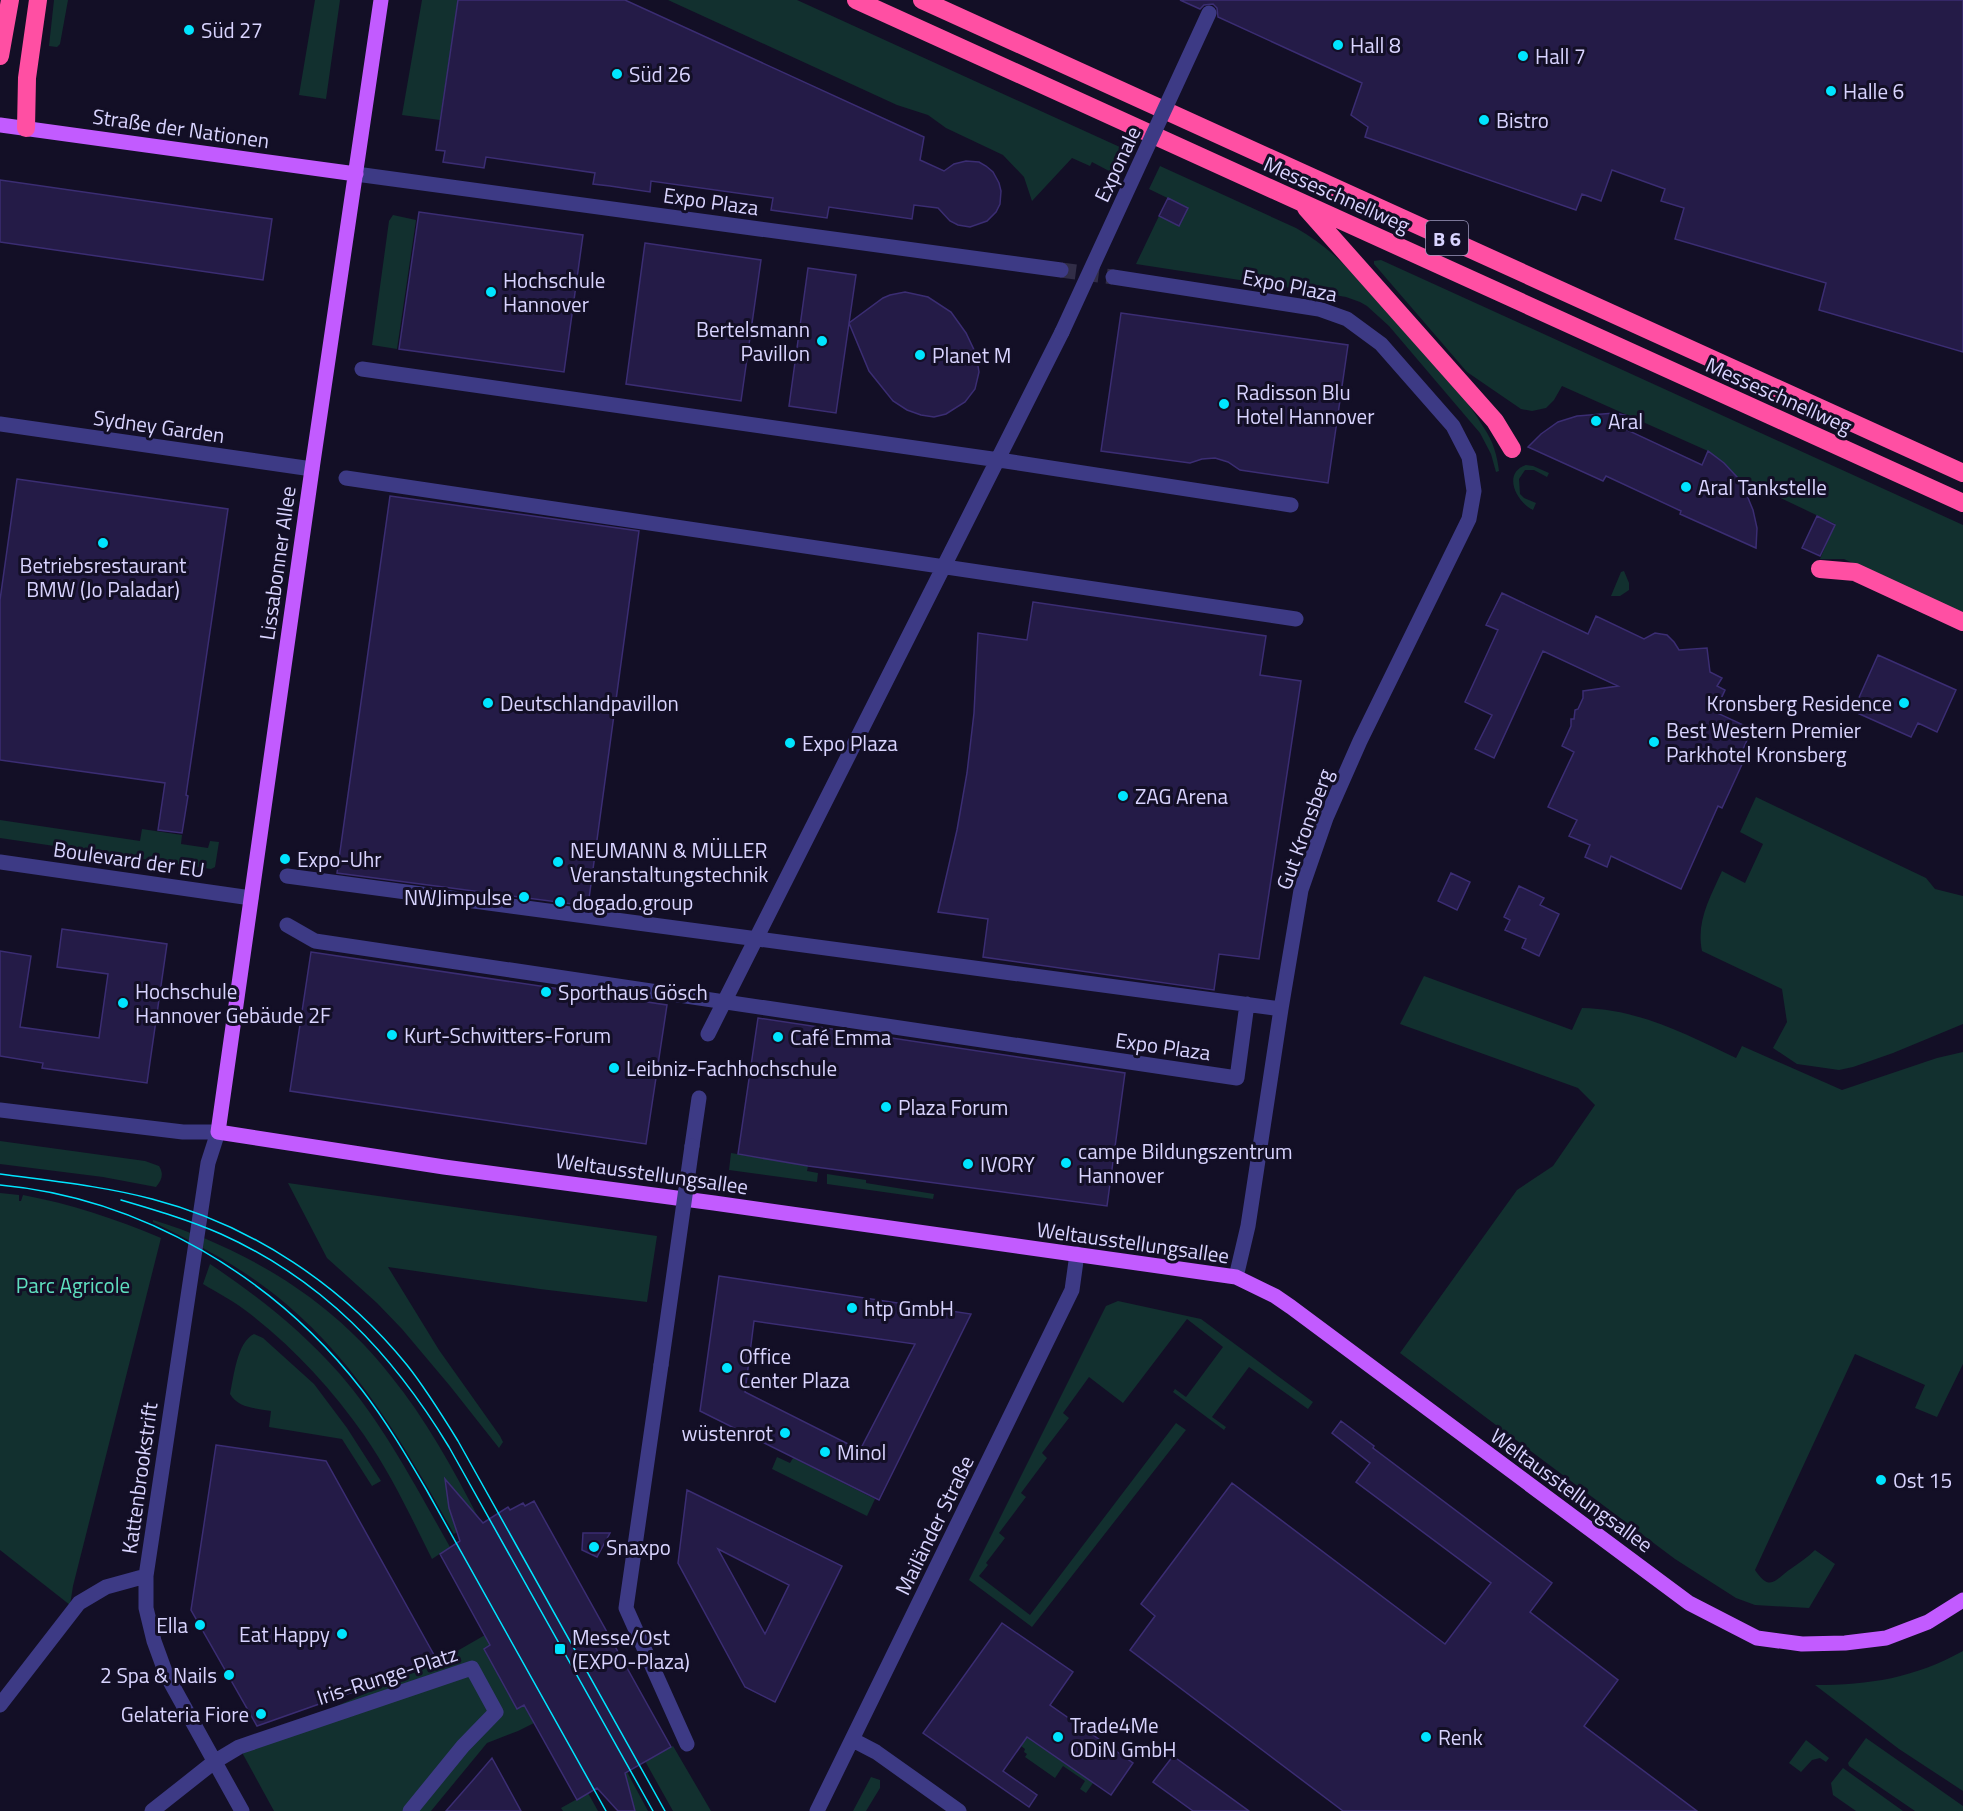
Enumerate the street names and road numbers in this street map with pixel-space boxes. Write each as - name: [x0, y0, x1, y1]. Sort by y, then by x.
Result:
- street label: Straße der Nationen: [91, 100, 271, 156]
- street label: Exponale: [1085, 121, 1149, 207]
- street label: Messeschnellweg: [1259, 147, 1416, 241]
- street label: Expo Plaza: [661, 178, 761, 224]
- road number: B 6: [1426, 221, 1468, 255]
- street label: Expo Plaza: [1240, 260, 1341, 310]
- street label: Messeschnellweg: [1701, 348, 1858, 442]
- street label: Sydney Garden: [91, 401, 227, 451]
- street label: Lissabonner Allee: [250, 484, 304, 642]
- street label: Gut Kronsberg: [1267, 764, 1341, 894]
- street label: Boulevard der EU: [51, 833, 207, 885]
- street label: Expo Plaza: [1113, 1023, 1213, 1069]
- street label: Weltausstellungsallee: [554, 1144, 750, 1202]
- street label: Weltausstellungsallee: [1035, 1213, 1231, 1271]
- street label: Kattenbrookstrift: [113, 1400, 166, 1556]
- street label: Weltausstellungsallee: [1484, 1420, 1660, 1560]
- street label: Mailänder Straße: [886, 1450, 982, 1600]
- street label: Iris-Runge-Platz: [312, 1637, 462, 1713]

